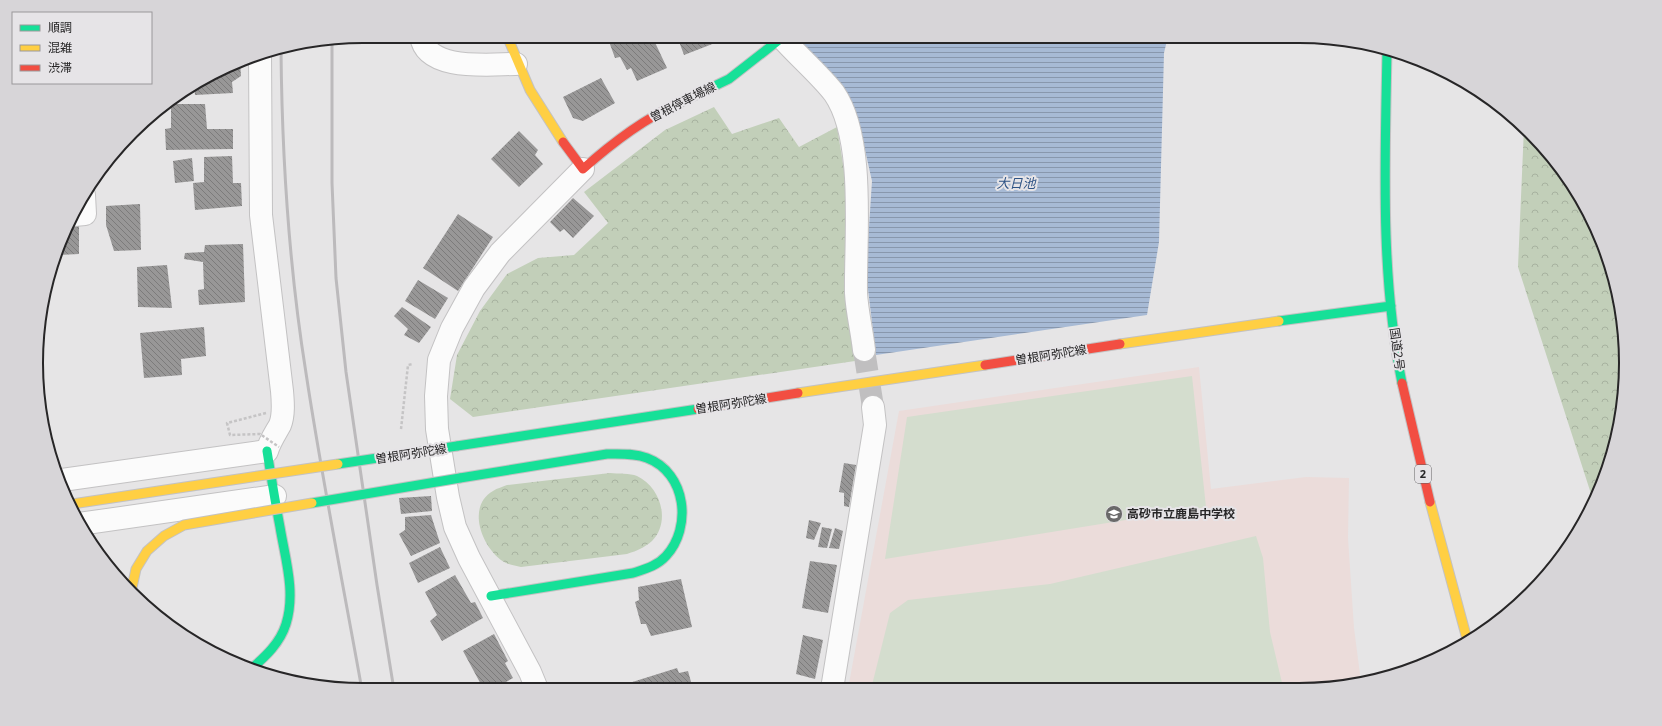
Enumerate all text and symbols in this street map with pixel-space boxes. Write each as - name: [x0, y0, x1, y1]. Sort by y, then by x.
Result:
- legend: [12, 12, 152, 84]
- text: 順調: [48, 19, 72, 36]
- text: 混雑: [48, 39, 72, 56]
- text: 渋滞: [48, 59, 72, 76]
- street label: 曽根停車場線: [647, 78, 719, 125]
- water label: 大日池: [996, 174, 1037, 192]
- street label: 国道2号: [1386, 327, 1409, 371]
- street label: 曽根阿弥陀線: [1014, 340, 1088, 369]
- street label: 曽根阿弥陀線: [694, 389, 768, 418]
- street label: 曽根阿弥陀線: [374, 439, 448, 468]
- road number: 2: [1415, 465, 1431, 483]
- school or university icon: 高砂市立鹿島中学校: [1104, 504, 1124, 524]
- place label: 高砂市立鹿島中学校: [1127, 505, 1235, 522]

